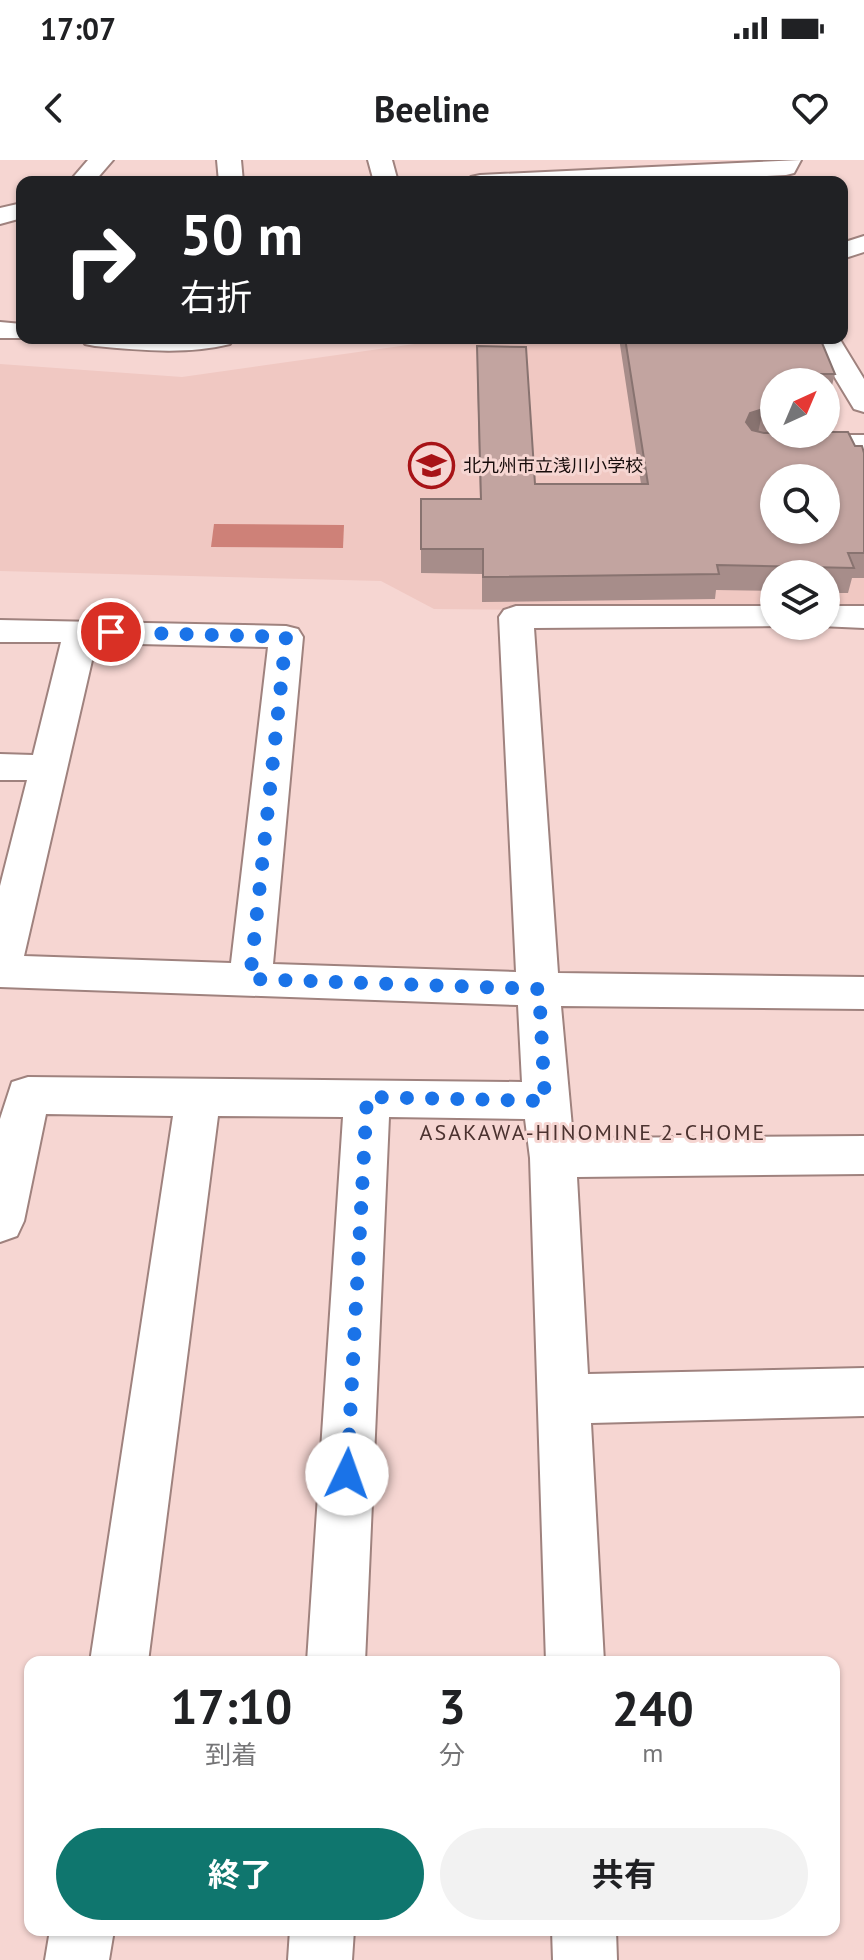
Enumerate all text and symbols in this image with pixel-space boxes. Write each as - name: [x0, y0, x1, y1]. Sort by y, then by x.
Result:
- text: 17:07: [40, 9, 116, 48]
- text: Beeline: [374, 85, 490, 132]
- icon: back: [32, 86, 76, 130]
- icon: heart: [788, 86, 832, 130]
- text: 50 m: [180, 198, 303, 270]
- icon: right: [48, 208, 152, 312]
- text: 右折: [180, 273, 252, 320]
- north arrow: [760, 368, 840, 448]
- map controls: [760, 368, 840, 640]
- school or university icon: 北九州市立浅川小学校: [408, 441, 456, 489]
- place label: 北九州市立浅川小学校: [463, 454, 643, 477]
- button: search: [760, 464, 840, 544]
- button: layers: [760, 560, 840, 640]
- pin: [77, 598, 145, 666]
- icon: arrive: [89, 610, 133, 654]
- district label: ASAKAWA-HINOMINE 2-CHOME: [420, 1118, 766, 1146]
- position arrow: [305, 1432, 389, 1516]
- text: 17:10: [170, 1675, 292, 1737]
- text: 3: [438, 1675, 466, 1737]
- text: 240: [612, 1677, 694, 1739]
- text: m: [642, 1736, 663, 1769]
- text: 到着: [205, 1738, 257, 1771]
- text: 分: [439, 1738, 465, 1771]
- button: 終了: [56, 1828, 424, 1920]
- button: 共有: [440, 1828, 808, 1920]

